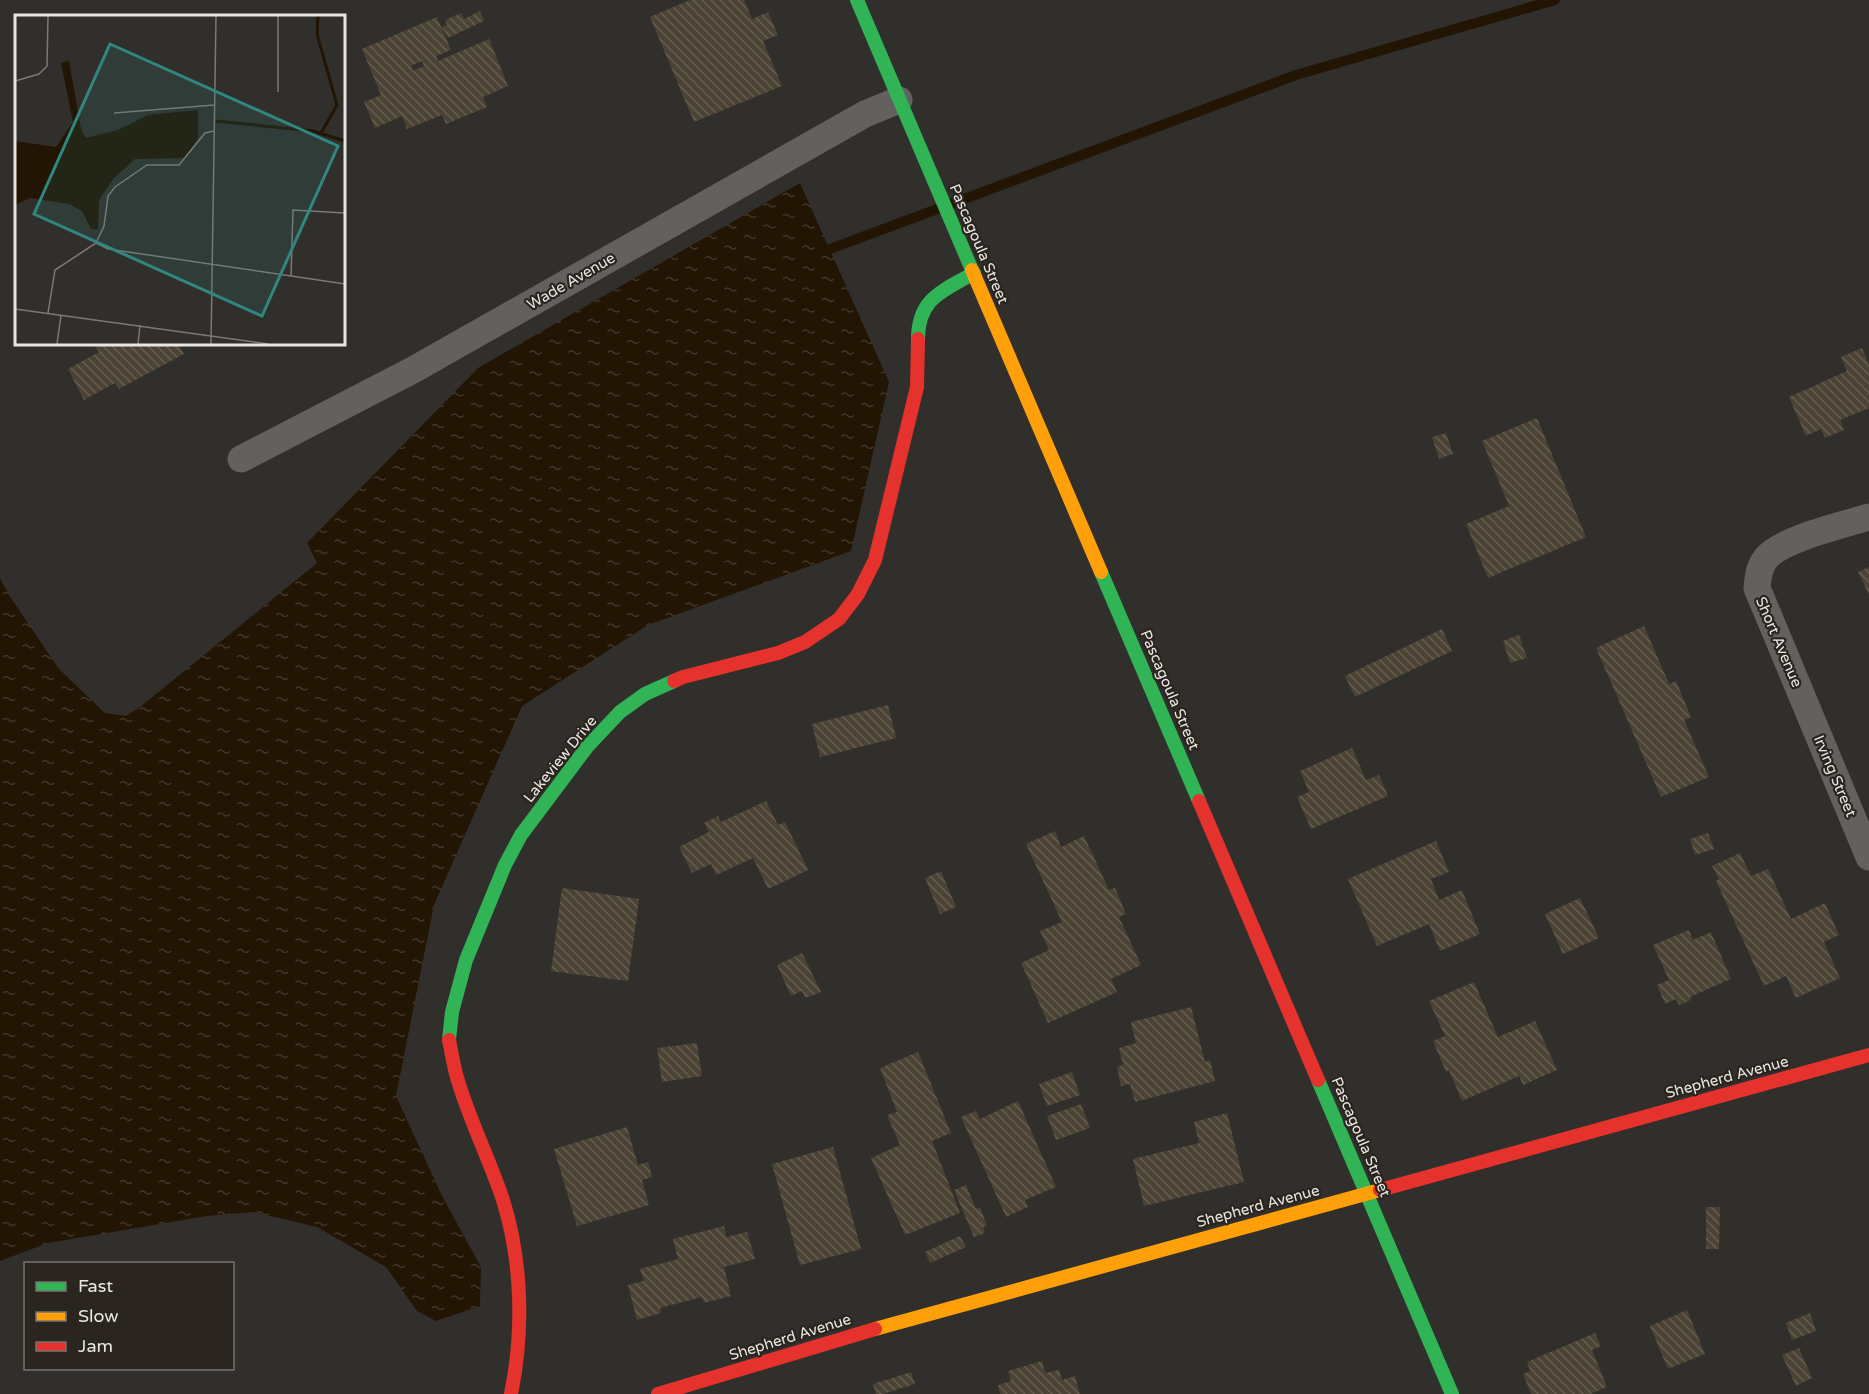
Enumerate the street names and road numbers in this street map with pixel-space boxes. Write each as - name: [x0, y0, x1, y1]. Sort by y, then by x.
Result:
- street label: Pascagoula Street: [946, 181, 1012, 307]
- street label: Wade Avenue: [524, 249, 618, 313]
- street label: Short Avenue: [1752, 594, 1806, 690]
- street label: Pascagoula Street: [1137, 627, 1203, 753]
- street label: Lakeview Drive: [520, 712, 600, 806]
- street label: Irving Street: [1810, 732, 1860, 820]
- street label: Shepherd Avenue: [1664, 1052, 1790, 1102]
- street label: Pascagoula Street: [1328, 1074, 1394, 1200]
- street label: Shepherd Avenue: [1195, 1181, 1321, 1231]
- street label: Shepherd Avenue: [727, 1310, 853, 1364]

